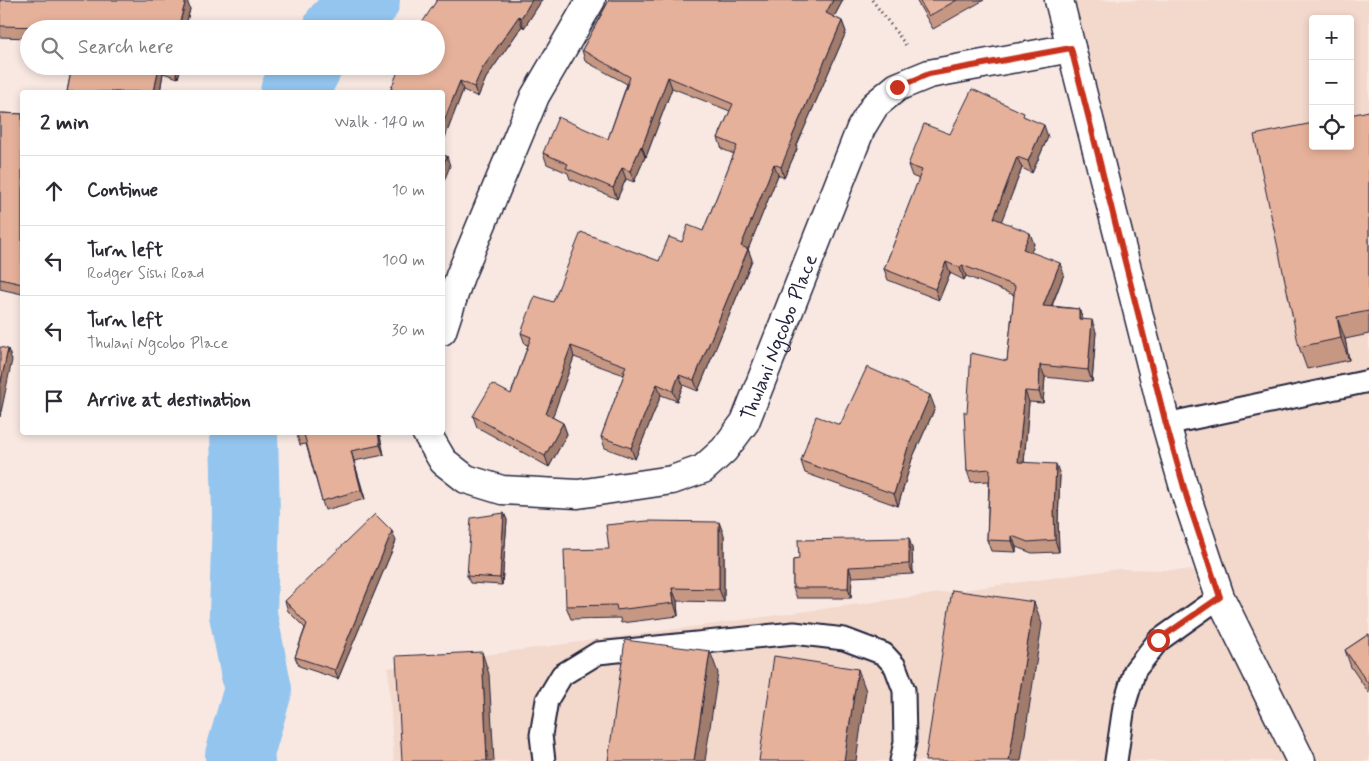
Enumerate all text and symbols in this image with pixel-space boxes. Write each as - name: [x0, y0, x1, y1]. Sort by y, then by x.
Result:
- map controls: [1309, 15, 1354, 150]
- button: +: [1309, 15, 1354, 60]
- search box: [20, 20, 445, 75]
- icon: search: [38, 34, 66, 62]
- text: Search here: [78, 35, 174, 60]
- button: −: [1309, 60, 1354, 105]
- route end: [886, 76, 909, 99]
- button: locate: [1309, 105, 1354, 150]
- text: 2 min: [40, 109, 89, 137]
- text: Walk · 140 m: [335, 112, 425, 133]
- icon: ahead: [40, 177, 68, 205]
- text: Continue: [87, 178, 158, 203]
- text: 10 m: [392, 180, 425, 201]
- text: Turn left: [87, 238, 163, 263]
- icon: left: [40, 247, 68, 275]
- text: 100 m: [382, 250, 425, 271]
- street label: Thulani Ngcobo Place: [735, 250, 825, 425]
- text: Rodger Sishi Road: [87, 263, 204, 284]
- text: Turn left: [87, 308, 163, 333]
- icon: left: [40, 317, 68, 345]
- text: 30 m: [392, 320, 425, 341]
- text: Thulani Ngcobo Place: [87, 333, 229, 354]
- icon: arrive: [40, 387, 68, 415]
- text: Arrive at destination: [87, 388, 251, 413]
- route start: [1147, 629, 1170, 652]

